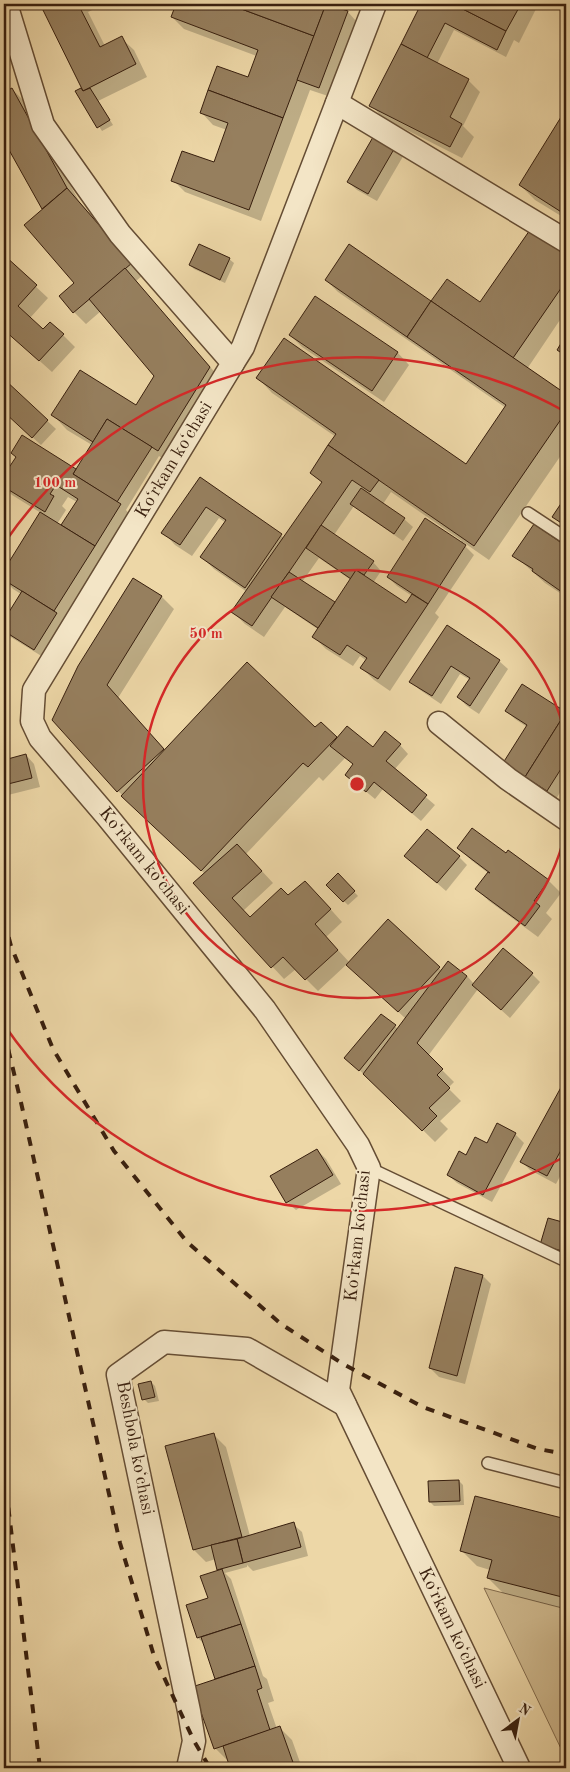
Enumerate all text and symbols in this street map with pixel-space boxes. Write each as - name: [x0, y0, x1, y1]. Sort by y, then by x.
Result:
- street label: Koʻrkam koʻchasi: [132, 399, 216, 521]
- text: 100 m: [34, 476, 76, 491]
- text: 50 m: [189, 627, 223, 642]
- centre of rings: [348, 775, 366, 793]
- street label: Koʻrkam koʻchasi: [95, 804, 193, 918]
- street label: Koʻrkam koʻchasi: [342, 1169, 374, 1303]
- street label: Beshbola koʻchasi: [113, 1379, 157, 1517]
- street label: Koʻrkam koʻchasi: [415, 1565, 489, 1691]
- north arrow: [492, 1694, 542, 1744]
- text: N: [516, 1701, 533, 1719]

